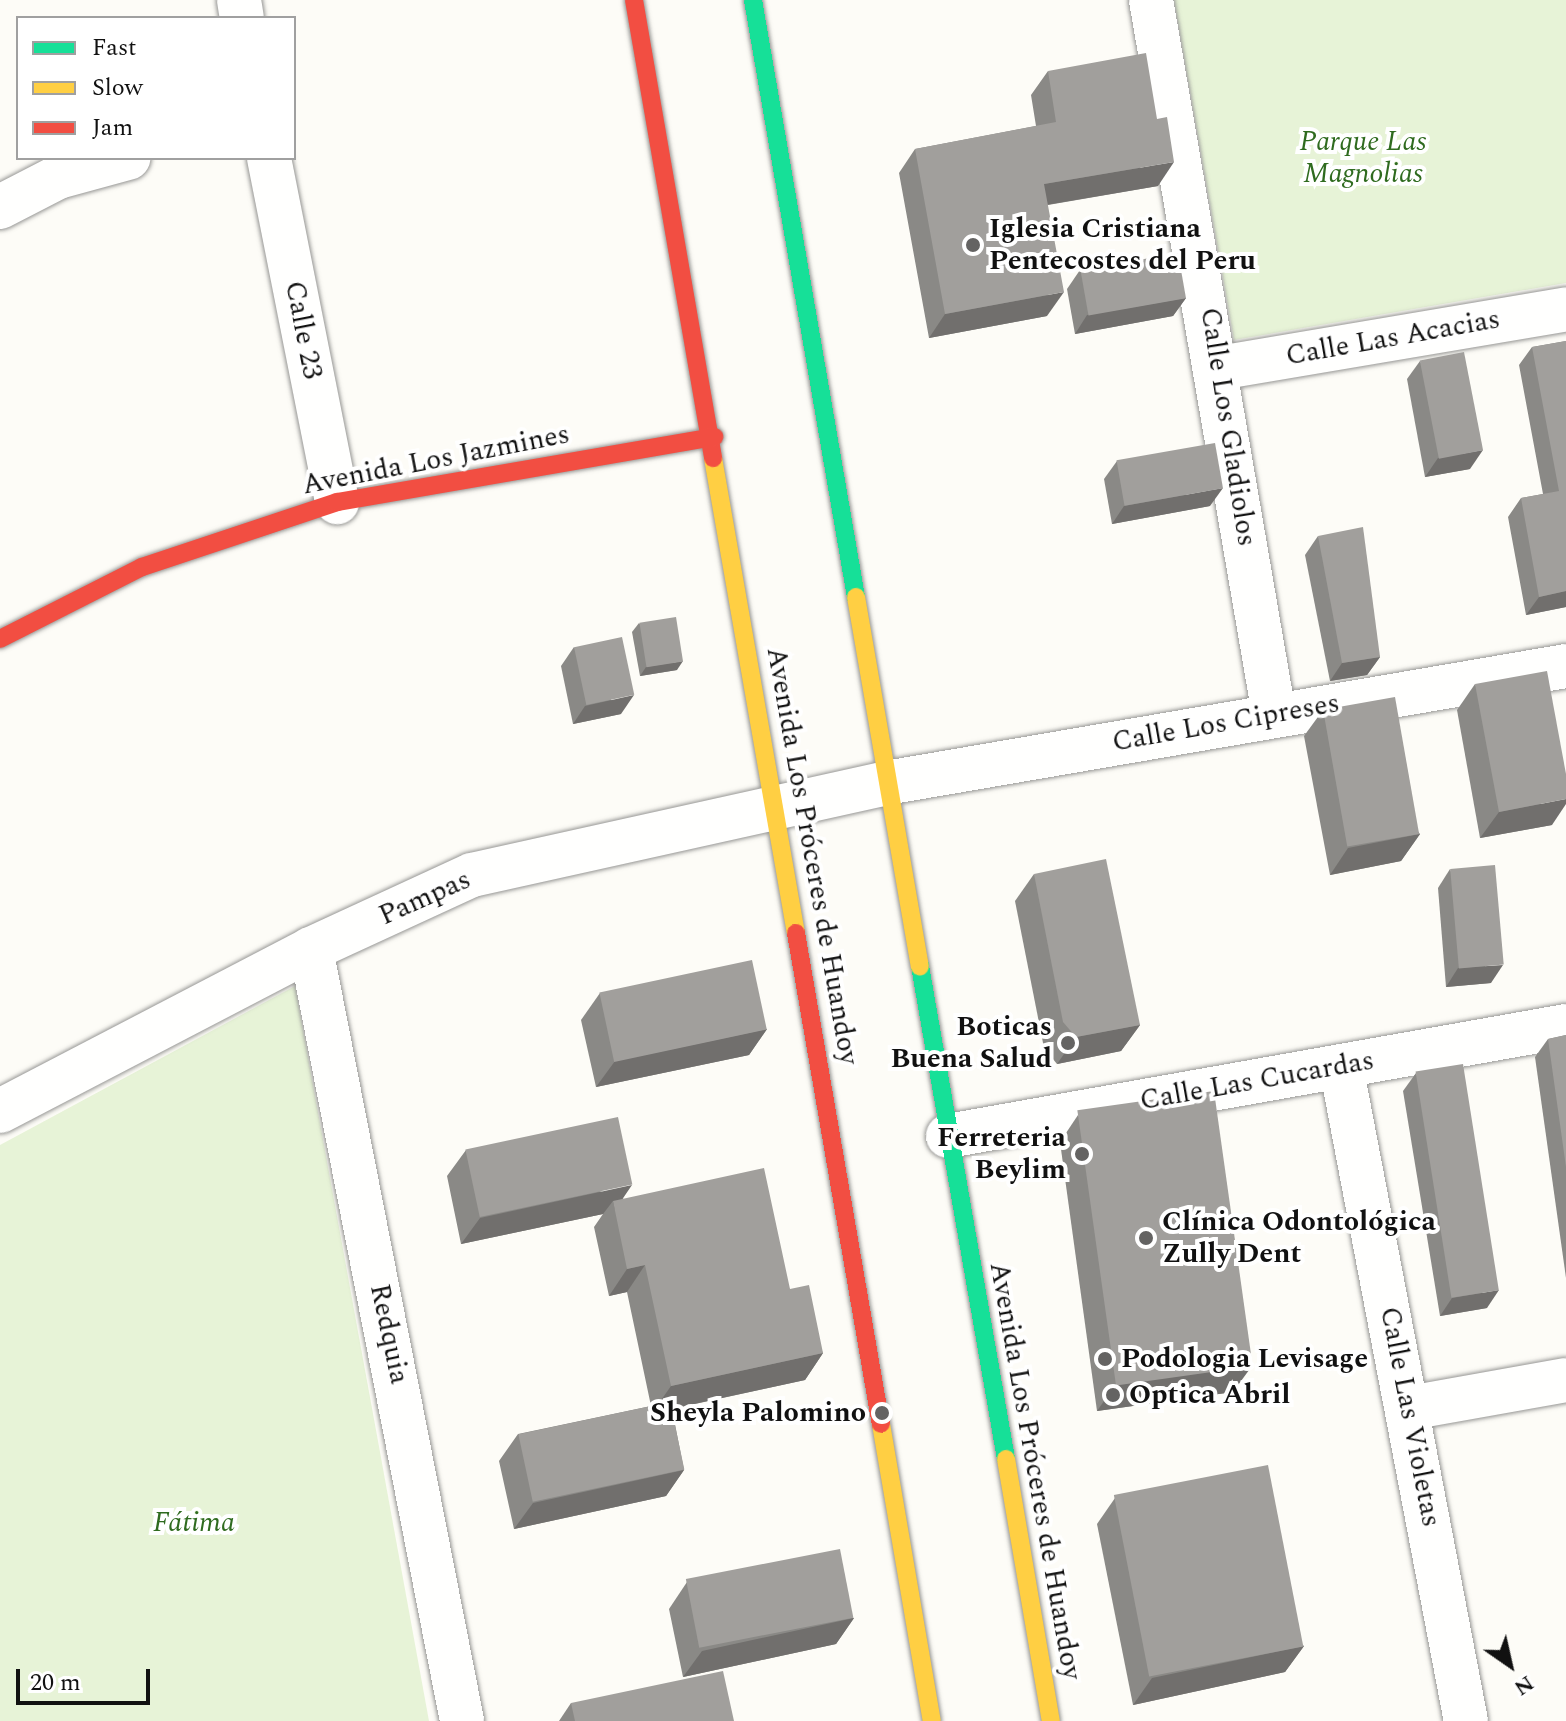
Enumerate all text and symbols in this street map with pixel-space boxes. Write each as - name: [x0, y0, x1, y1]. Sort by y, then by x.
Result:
- legend: [16, 16, 296, 160]
- text: Fast: [92, 30, 137, 66]
- text: Slow: [92, 70, 143, 106]
- text: Jam: [92, 110, 133, 146]
- park label: Parque Las Magnolias: [1300, 125, 1426, 191]
- place label: Iglesia Cristiana Pentecostes del Peru: [989, 212, 1256, 278]
- marker: Iglesia Cristiana Pentecostes del Peru: [964, 236, 982, 254]
- street label: Calle 23: [277, 278, 329, 382]
- street label: Calle Las Acacias: [1283, 303, 1503, 373]
- street label: Calle Los Gladiolos: [1193, 305, 1263, 549]
- street label: Avenida Los Jazmines: [299, 418, 573, 502]
- street label: Avenida Los Próceres de Huandoy: [759, 645, 865, 1067]
- street label: Calle Los Cipreses: [1110, 686, 1342, 760]
- street label: Pampas: [374, 863, 476, 933]
- place label: Boticas Buena Salud: [891, 1010, 1052, 1076]
- marker: Boticas Buena Salud: [1059, 1034, 1077, 1052]
- street label: Calle Las Cucardas: [1137, 1044, 1377, 1118]
- place label: Ferreteria Beylim: [937, 1121, 1066, 1187]
- marker: Ferreteria Beylim: [1073, 1145, 1091, 1163]
- place label: Clínica Odontológica Zully Dent: [1162, 1205, 1436, 1271]
- marker: Clínica Odontológica Zully Dent: [1137, 1229, 1155, 1247]
- street label: Avenida Los Próceres de Huandoy: [982, 1260, 1088, 1682]
- street label: Redquia: [362, 1281, 416, 1387]
- street label: Calle Las Violetas: [1372, 1304, 1448, 1530]
- place label: Podologia Levisage: [1121, 1342, 1368, 1376]
- marker: Podologia Levisage: [1096, 1350, 1114, 1368]
- place label: Optica Abril: [1129, 1378, 1290, 1412]
- marker: Optica Abril: [1104, 1386, 1122, 1404]
- place label: Sheyla Palomino: [650, 1396, 866, 1430]
- marker: Sheyla Palomino: [873, 1404, 891, 1422]
- park label: Fátima: [153, 1506, 235, 1540]
- north arrow: [1470, 1625, 1550, 1705]
- scale bar: [20, 1653, 154, 1703]
- text: 20 m: [30, 1665, 81, 1701]
- text: N: [1507, 1667, 1540, 1704]

